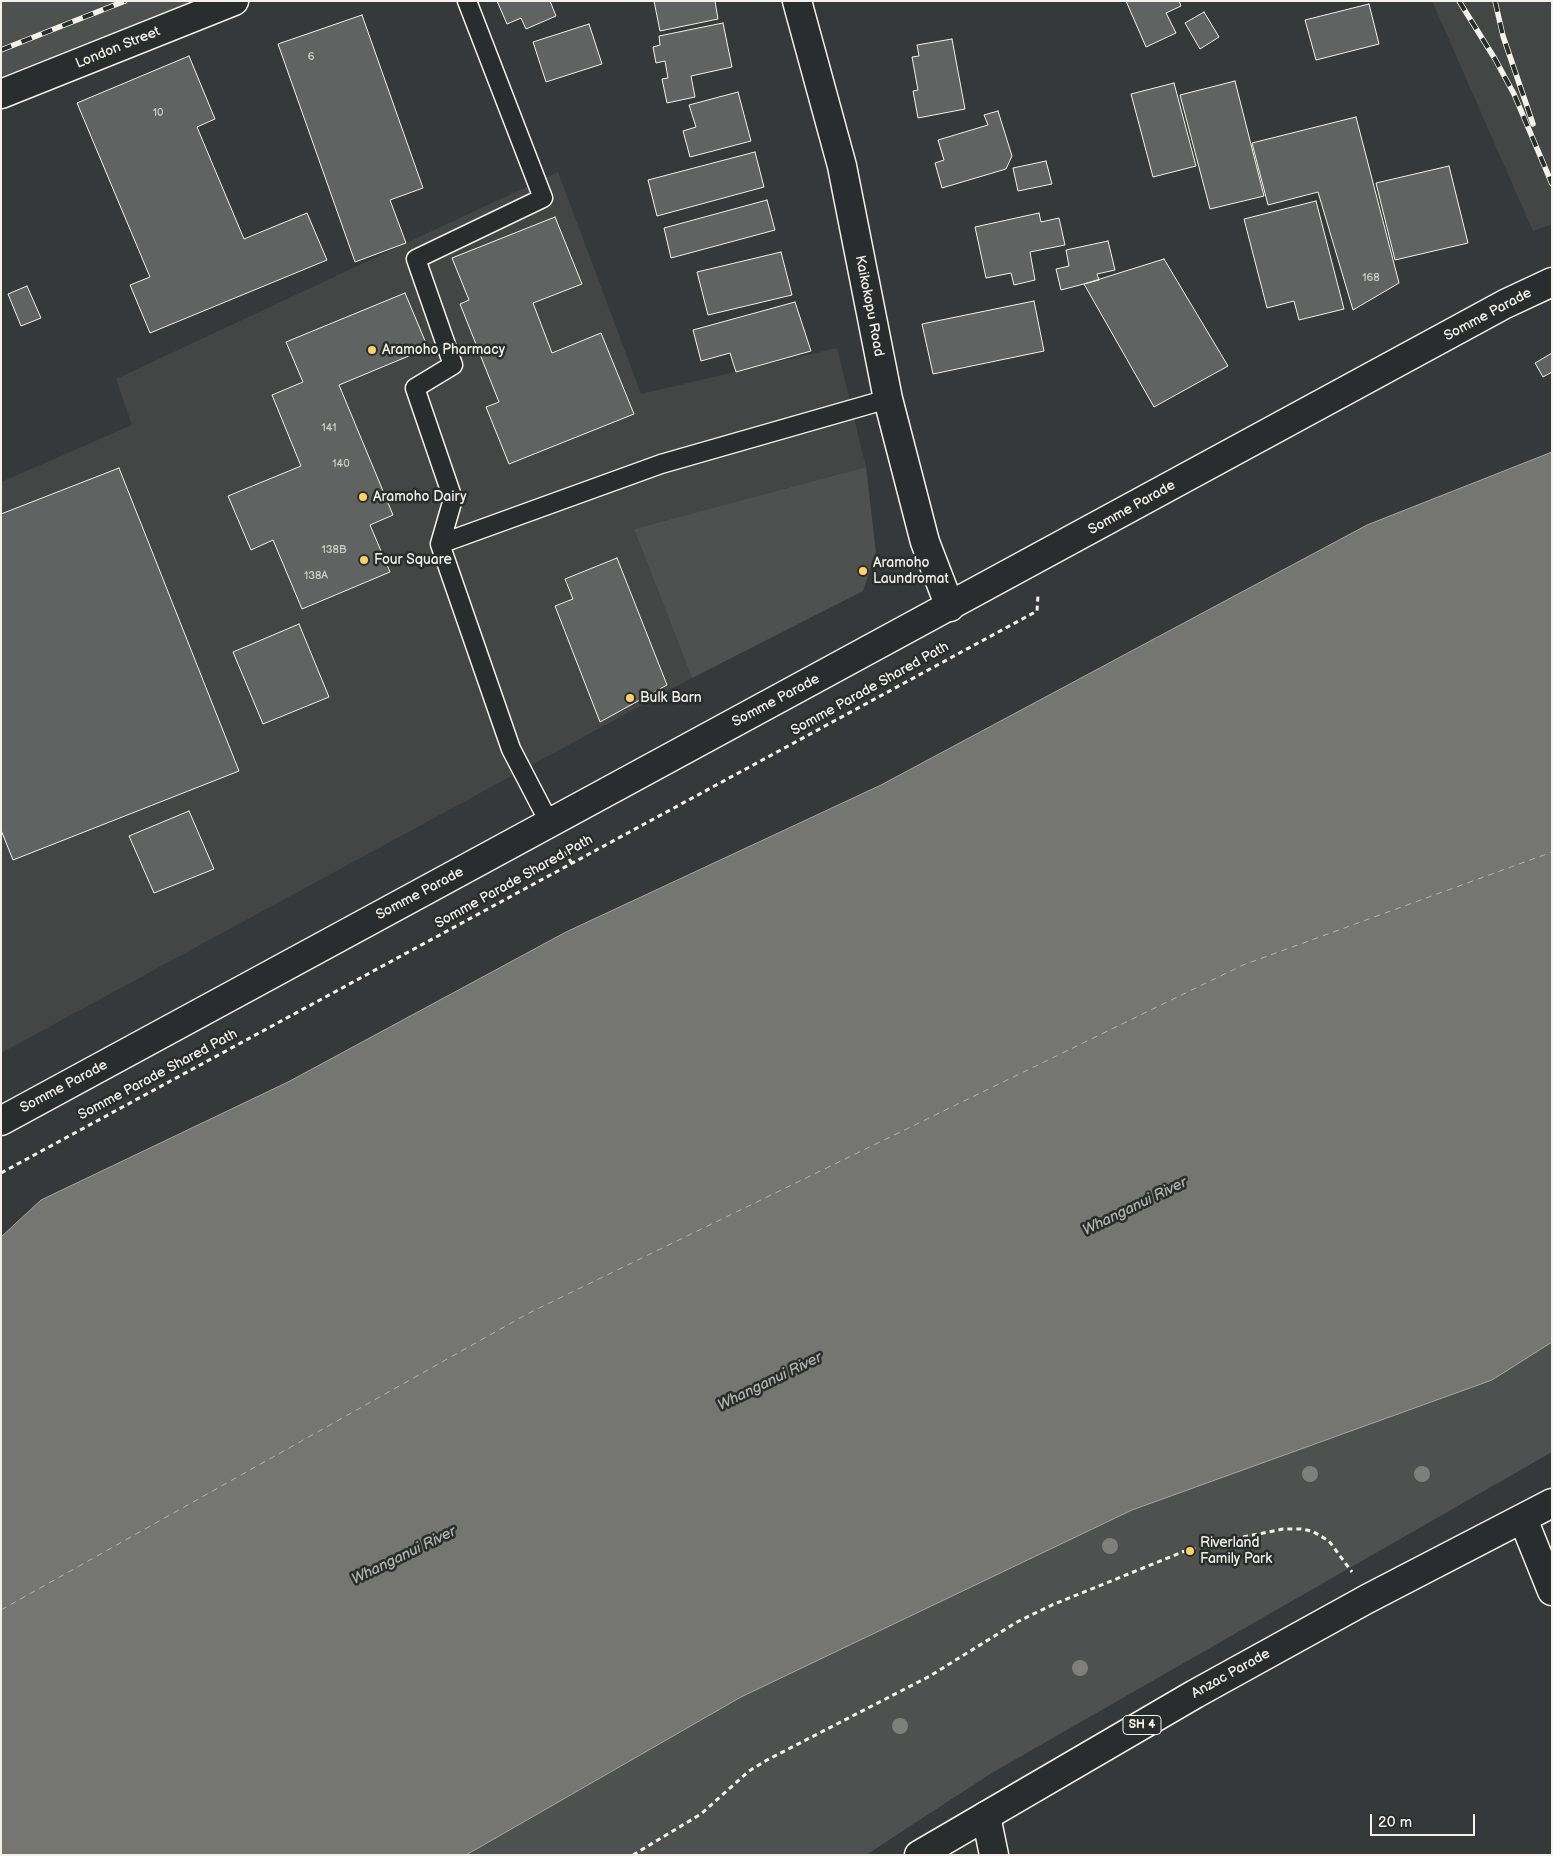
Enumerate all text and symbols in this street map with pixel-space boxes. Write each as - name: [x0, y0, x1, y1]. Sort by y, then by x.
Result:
- street label: London Street: [73, 23, 163, 73]
- house number: 6: [308, 50, 314, 64]
- house number: 10: [153, 106, 163, 120]
- street label: Kaikokopu Road: [851, 254, 887, 358]
- house number: 168: [1362, 271, 1380, 285]
- street label: Somme Parade: [1441, 285, 1535, 345]
- place label: Aramoho Pharmacy: [382, 342, 505, 358]
- marker: Aramoho Pharmacy: [366, 344, 378, 356]
- house number: 141: [321, 421, 337, 435]
- house number: 140: [332, 457, 350, 471]
- street label: Somme Parade: [1086, 477, 1178, 539]
- place label: Aramoho Dairy: [373, 489, 467, 505]
- marker: Aramoho Dairy: [357, 491, 369, 503]
- house number: 138B: [322, 543, 346, 557]
- place label: Four Square: [374, 552, 452, 568]
- marker: Four Square: [358, 554, 370, 566]
- place label: Aramoho Laundromat: [873, 555, 949, 588]
- marker: Aramoho Laundromat: [857, 565, 869, 577]
- house number: 138A: [304, 569, 328, 583]
- street label: Somme Parade Shared Path: [788, 639, 952, 739]
- street label: Somme Parade: [729, 671, 823, 731]
- place label: Bulk Barn: [640, 690, 702, 706]
- marker: Bulk Barn: [624, 692, 636, 704]
- street label: Somme Parade Shared Path: [432, 832, 596, 932]
- street label: Somme Parade: [373, 864, 467, 924]
- street label: Somme Parade Shared Path: [76, 1026, 240, 1124]
- street label: Somme Parade: [17, 1057, 111, 1117]
- water label: Whanganui River: [1080, 1174, 1190, 1240]
- water label: Whanganui River: [715, 1349, 825, 1415]
- water label: Whanganui River: [349, 1523, 459, 1589]
- place label: Riverland Family Park: [1200, 1535, 1272, 1568]
- marker: Riverland Family Park: [1184, 1545, 1196, 1557]
- street label: Anzac Parade: [1189, 1645, 1273, 1703]
- road number: SH 4: [1123, 1716, 1161, 1734]
- scale bar: [1373, 1804, 1478, 1836]
- text: 20 m: [1378, 1813, 1412, 1832]

